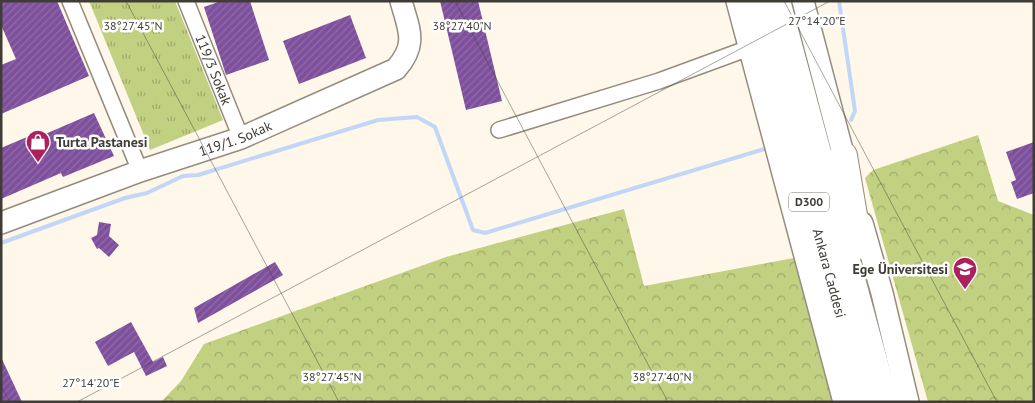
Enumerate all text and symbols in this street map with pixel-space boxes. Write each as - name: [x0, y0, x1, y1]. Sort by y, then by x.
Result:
- text: 27°14'20"E: [788, 13, 846, 28]
- text: 38°27'45"N: [103, 18, 163, 33]
- text: 38°27'40"N: [432, 18, 492, 33]
- street label: 119/3 Sokak: [191, 32, 236, 108]
- street label: 119/1. Sokak: [196, 116, 275, 160]
- shop icon: Turta Pastanesi: [25, 129, 51, 163]
- place label: Turta Pastanesi: [56, 133, 148, 151]
- road number: D300: [789, 192, 829, 212]
- street label: Ankara Caddesi: [809, 227, 850, 320]
- school or university icon: Ege Üniversitesi: [952, 256, 978, 290]
- place label: Ege Üniversitesi: [852, 260, 948, 278]
- text: 38°27'45"N: [302, 369, 362, 384]
- text: 38°27'40"N: [632, 369, 692, 384]
- text: 27°14'20"E: [62, 375, 120, 390]

